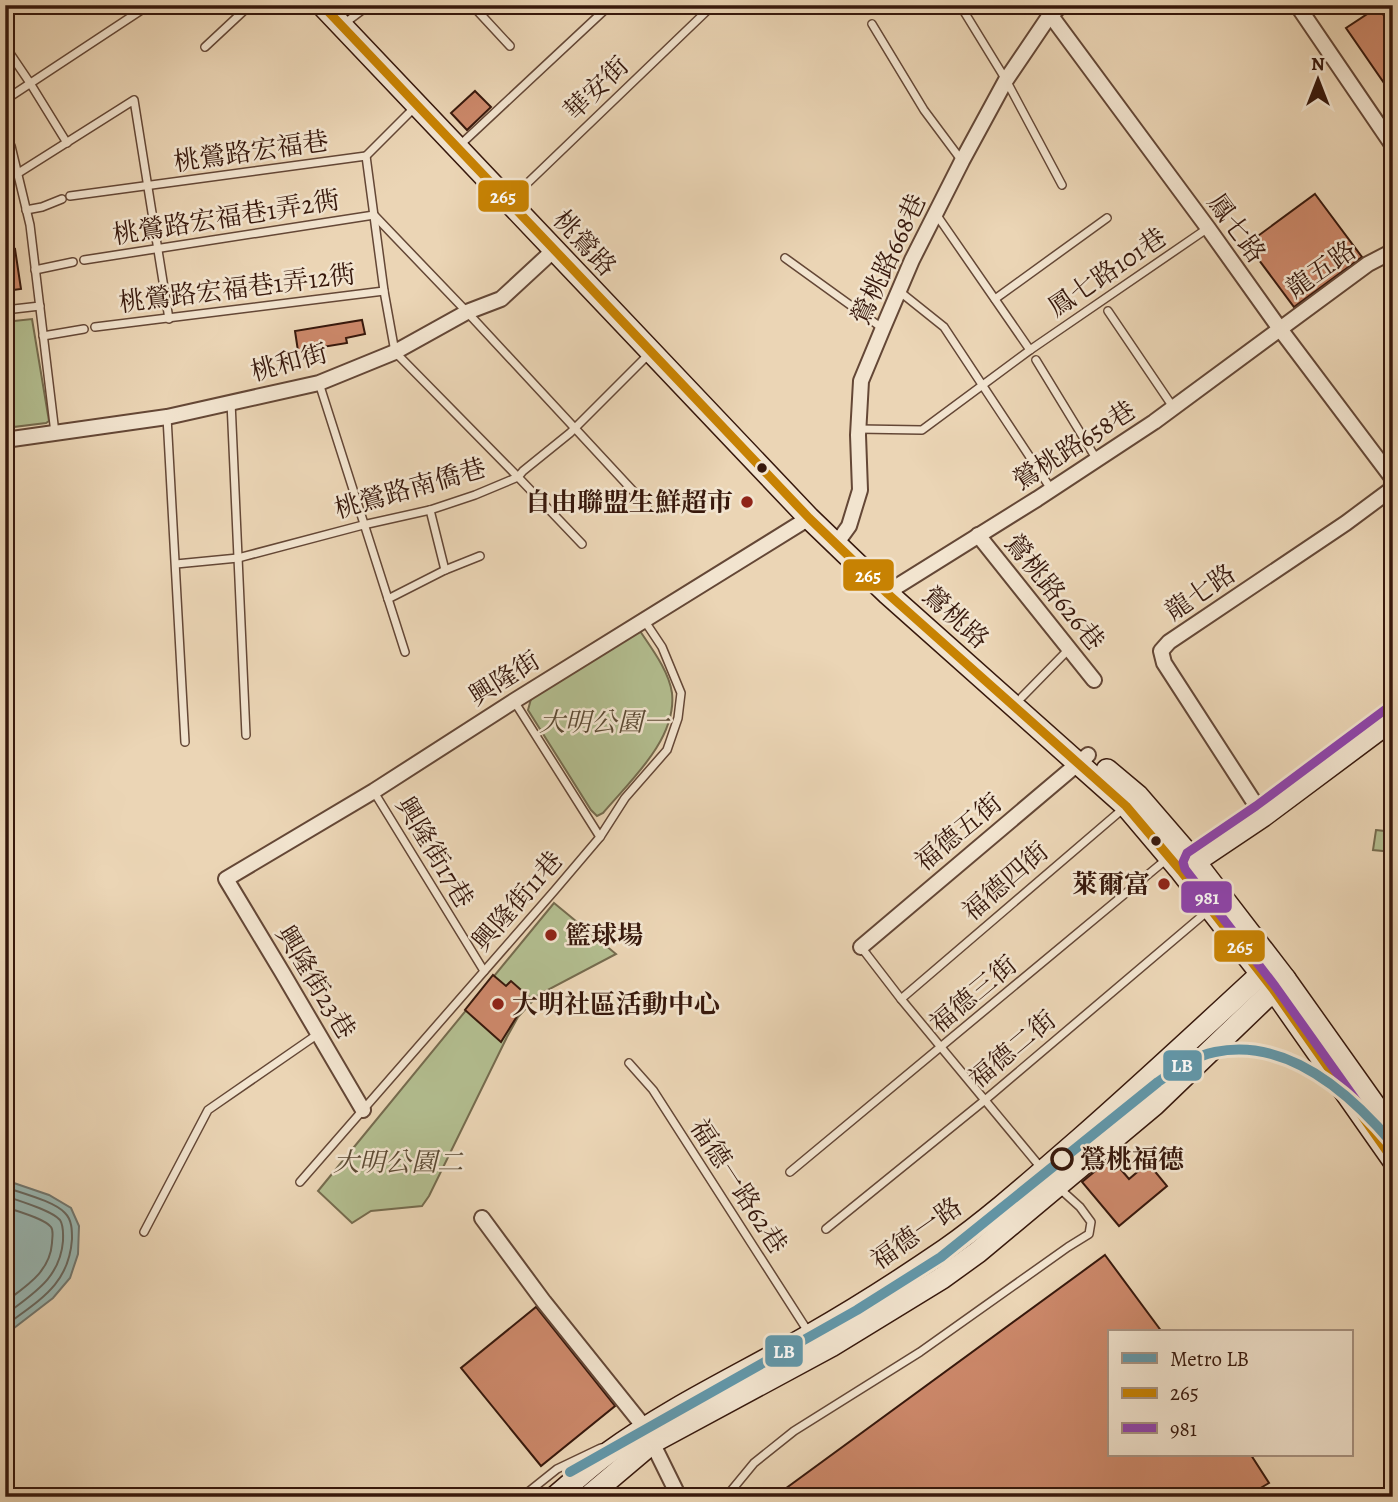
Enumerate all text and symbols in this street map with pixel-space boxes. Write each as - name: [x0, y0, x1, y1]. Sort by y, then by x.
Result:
- north arrow: [1282, 46, 1352, 116]
- street label: 華安街: [556, 49, 637, 128]
- text: N: [1311, 51, 1325, 77]
- street label: 桃鶯路宏福巷: [171, 123, 331, 180]
- line badge: 265: [477, 179, 530, 213]
- street label: 桃鶯路宏福巷1弄2衖: [110, 182, 342, 253]
- text: 265: [490, 184, 516, 210]
- street label: 鳳七路: [1200, 186, 1274, 270]
- street label: 鶯桃路668巷: [843, 188, 934, 330]
- street label: 桃鶯路: [545, 203, 624, 284]
- street label: 鳳七路101巷: [1041, 220, 1173, 325]
- street label: 龍五路: [1279, 233, 1363, 306]
- street label: 桃鶯路宏福巷1弄12衖: [117, 257, 357, 320]
- street label: 桃和街: [247, 335, 331, 389]
- street label: 鶯桃路658巷: [1006, 393, 1142, 498]
- street label: 桃鶯路南僑巷: [330, 450, 490, 527]
- unlabelled marker: [755, 461, 769, 475]
- place label: 自由聯盟生鮮超市: [525, 485, 733, 520]
- marker: 自由聯盟生鮮超市: [739, 494, 755, 510]
- street label: 鶯桃路626巷: [997, 527, 1112, 658]
- street label: 龍七路: [1158, 556, 1242, 629]
- line badge: 265: [842, 558, 895, 592]
- text: 265: [855, 563, 881, 589]
- street label: 鶯桃路: [915, 578, 996, 656]
- street label: 興隆街: [462, 643, 547, 714]
- park label: 大明公園一: [539, 705, 671, 740]
- street label: 福德五街: [907, 786, 1009, 879]
- street label: 興隆街17巷: [388, 790, 481, 914]
- street label: 福德四街: [955, 834, 1056, 929]
- unlabelled marker: [1149, 834, 1163, 848]
- street label: 興隆街11巷: [464, 844, 571, 959]
- place label: 萊爾富: [1072, 867, 1150, 902]
- marker: 萊爾富: [1156, 876, 1172, 892]
- line badge: 981: [1180, 880, 1233, 914]
- text: 981: [1195, 885, 1220, 911]
- place label: 籃球場: [565, 918, 643, 953]
- street label: 興隆街23巷: [268, 919, 363, 1046]
- marker: 籃球場: [543, 927, 559, 943]
- line badge: 265: [1213, 929, 1266, 963]
- text: 265: [1227, 934, 1253, 960]
- street label: 福德三街: [922, 948, 1024, 1041]
- place label: 大明社區活動中心: [512, 987, 720, 1022]
- marker: 大明社區活動中心: [490, 996, 506, 1012]
- street label: 福德二街: [961, 1003, 1063, 1096]
- line badge: LB: [1162, 1049, 1203, 1082]
- text: LB: [1171, 1053, 1193, 1079]
- street label: 福德一路62巷: [682, 1112, 795, 1261]
- place label: 鶯桃福德: [1080, 1142, 1184, 1177]
- park label: 大明公園二: [333, 1145, 464, 1180]
- marker: 鶯桃福德: [1051, 1148, 1073, 1170]
- street label: 福德一路: [864, 1189, 969, 1278]
- legend: [1108, 1330, 1352, 1456]
- line badge: LB: [764, 1334, 804, 1368]
- text: LB: [773, 1339, 795, 1365]
- text: Metro LB: [1170, 1345, 1249, 1373]
- text: 265: [1170, 1379, 1199, 1407]
- text: 981: [1170, 1415, 1197, 1443]

